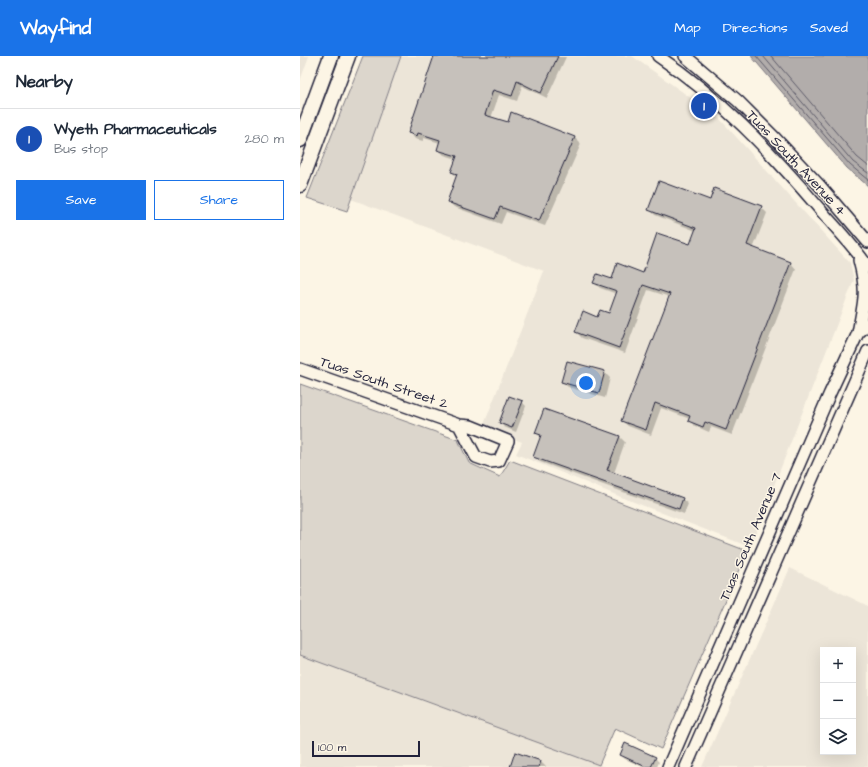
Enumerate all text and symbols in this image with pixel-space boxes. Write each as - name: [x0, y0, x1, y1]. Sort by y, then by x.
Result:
- text: Wayfind: [20, 15, 91, 42]
- text: Map: [674, 18, 701, 38]
- text: Directions: [723, 18, 788, 38]
- text: Saved: [810, 18, 848, 38]
- text: Nearby: [16, 70, 73, 94]
- pin: 1: [691, 91, 717, 121]
- street label: Tuas South Avenue 4: [741, 106, 851, 221]
- text: Wyeth Pharmaceuticals: [54, 119, 217, 140]
- text: 1: [28, 130, 30, 148]
- text: 280 m: [245, 130, 284, 148]
- text: Bus stop: [54, 140, 108, 158]
- button: Save: [16, 180, 146, 220]
- button: Share: [154, 180, 284, 220]
- street label: Tuas South Street 2: [317, 352, 451, 414]
- your location: [576, 373, 596, 393]
- street label: Tuas South Avenue 7: [715, 469, 787, 604]
- map controls: [820, 647, 856, 755]
- button: +: [820, 647, 856, 683]
- button: −: [820, 683, 856, 719]
- button: layers: [820, 719, 856, 755]
- scale bar: [312, 739, 420, 758]
- text: 100 m: [318, 740, 346, 755]

